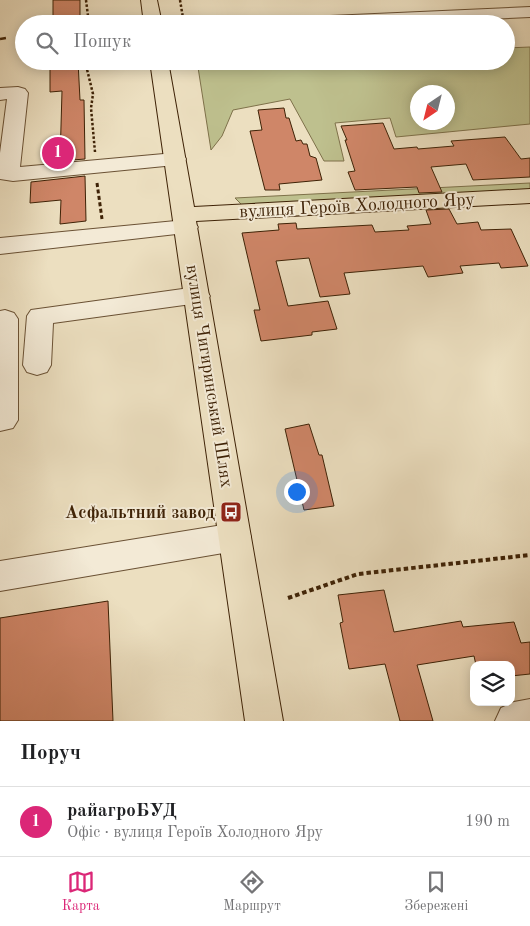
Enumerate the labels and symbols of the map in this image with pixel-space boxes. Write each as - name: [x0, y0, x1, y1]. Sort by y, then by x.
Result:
- north arrow: [410, 85, 455, 130]
- pin: 1: [42, 134, 74, 172]
- street label: вулиця Героїв Холодного Яру: [239, 191, 476, 221]
- street label: вулиця Чигиринський Шлях: [182, 263, 236, 489]
- your location: [284, 479, 310, 505]
- bus stop icon: Асфальтний завод: [219, 500, 243, 524]
- place label: Асфальтний завод: [65, 504, 215, 523]

